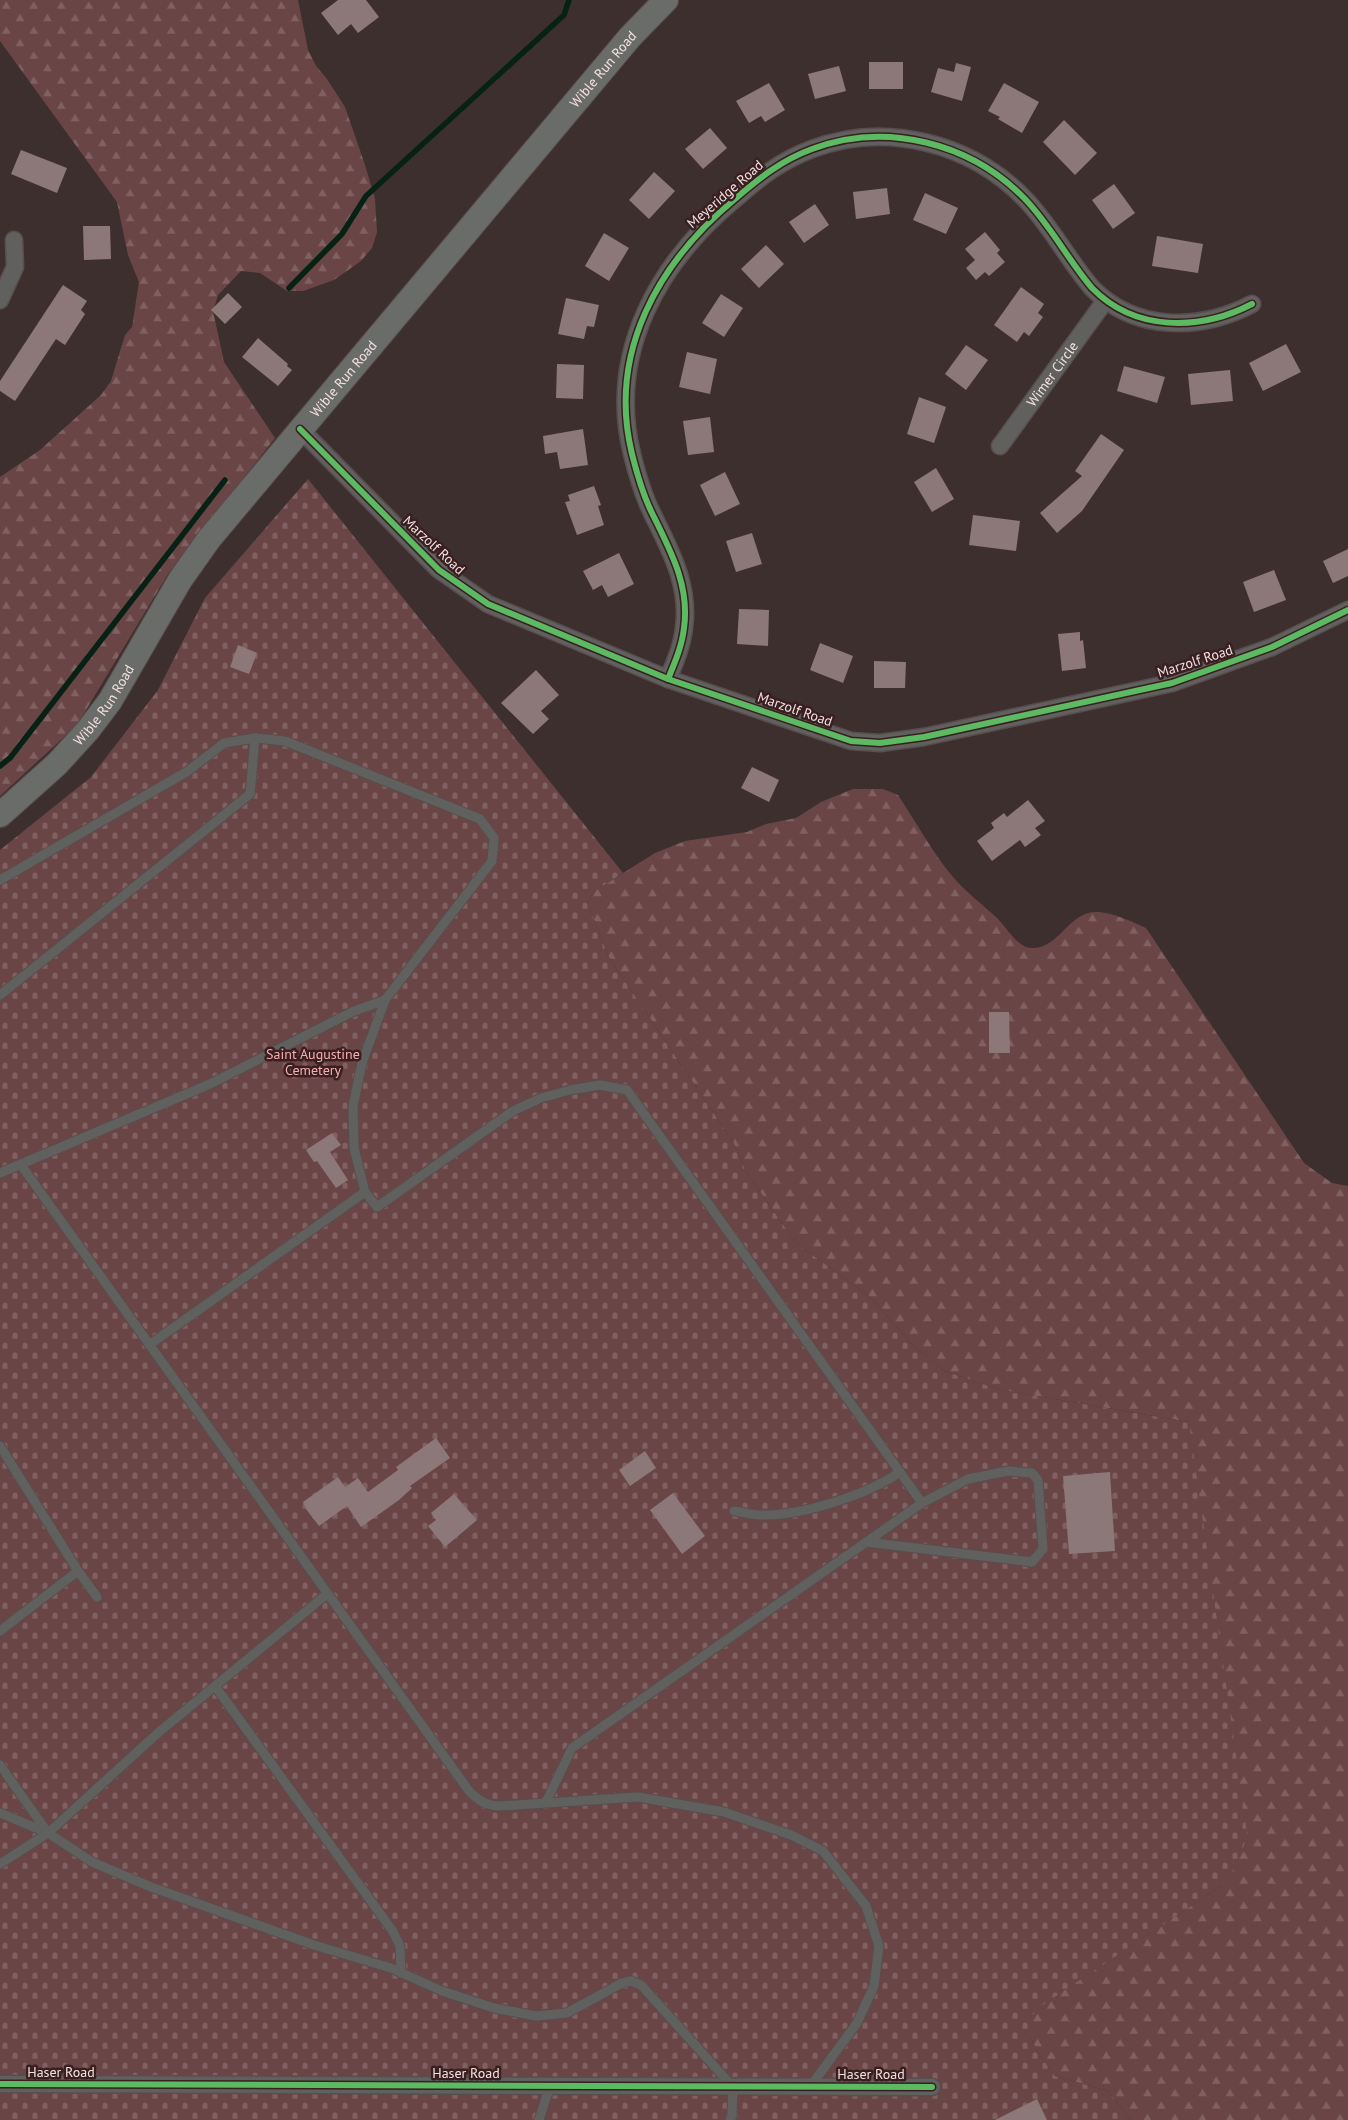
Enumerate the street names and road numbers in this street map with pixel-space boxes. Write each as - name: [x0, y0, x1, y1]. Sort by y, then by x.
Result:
- street label: Wible Run Road: [566, 27, 640, 111]
- street label: Meyeridge Road: [683, 156, 767, 232]
- street label: Wible Run Road: [306, 337, 381, 421]
- street label: Wimer Circle: [1022, 338, 1082, 410]
- street label: Marzolf Road: [399, 512, 469, 578]
- street label: Marzolf Road: [1155, 640, 1235, 682]
- street label: Wible Run Road: [69, 661, 138, 749]
- street label: Marzolf Road: [755, 688, 835, 730]
- street label: Haser Road: [27, 2063, 95, 2081]
- street label: Haser Road: [432, 2064, 500, 2082]
- street label: Haser Road: [837, 2065, 905, 2083]

